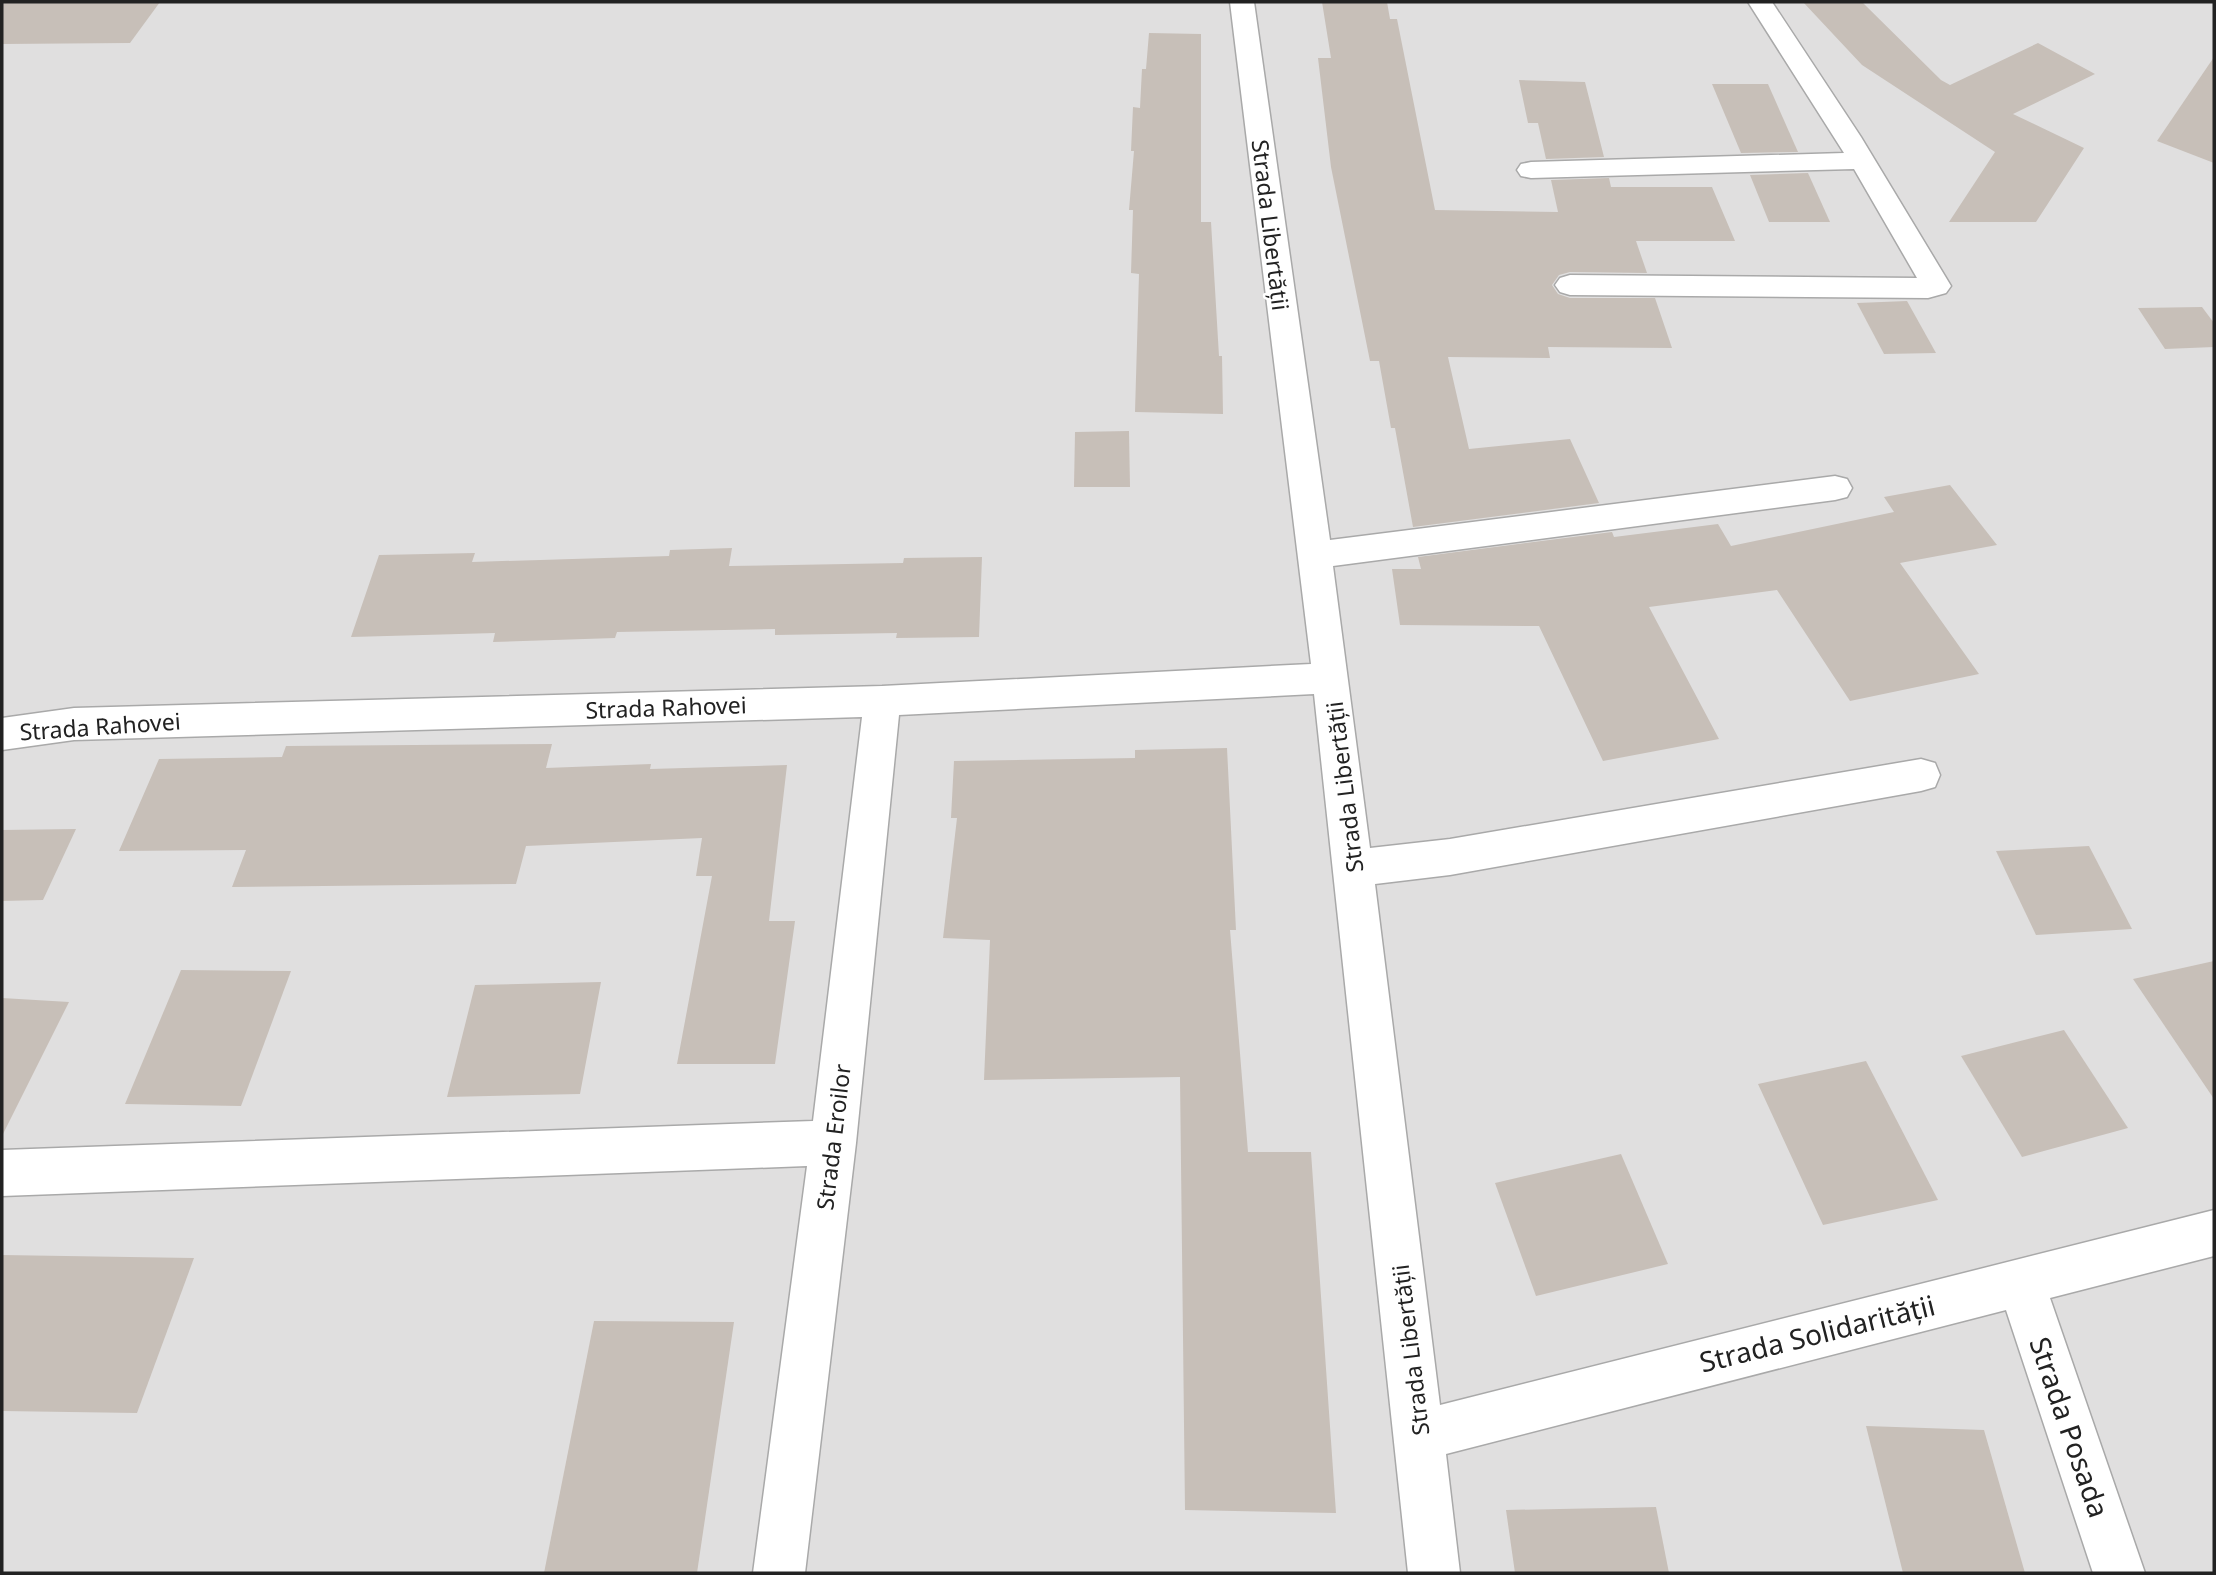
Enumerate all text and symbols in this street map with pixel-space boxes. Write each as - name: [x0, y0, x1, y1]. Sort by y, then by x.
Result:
- street label: Strada Libertății: [1245, 138, 1297, 312]
- street label: Strada Rahovei: [585, 688, 747, 726]
- street label: Strada Libertății: [1318, 700, 1370, 874]
- street label: Strada Rahovei: [18, 704, 182, 748]
- street label: Strada Eroilor: [808, 1062, 858, 1212]
- street label: Strada Libertății: [1384, 1263, 1436, 1437]
- street label: Strada Solidarității: [1695, 1285, 1939, 1381]
- street label: Strada Posada: [2021, 1332, 2119, 1522]

